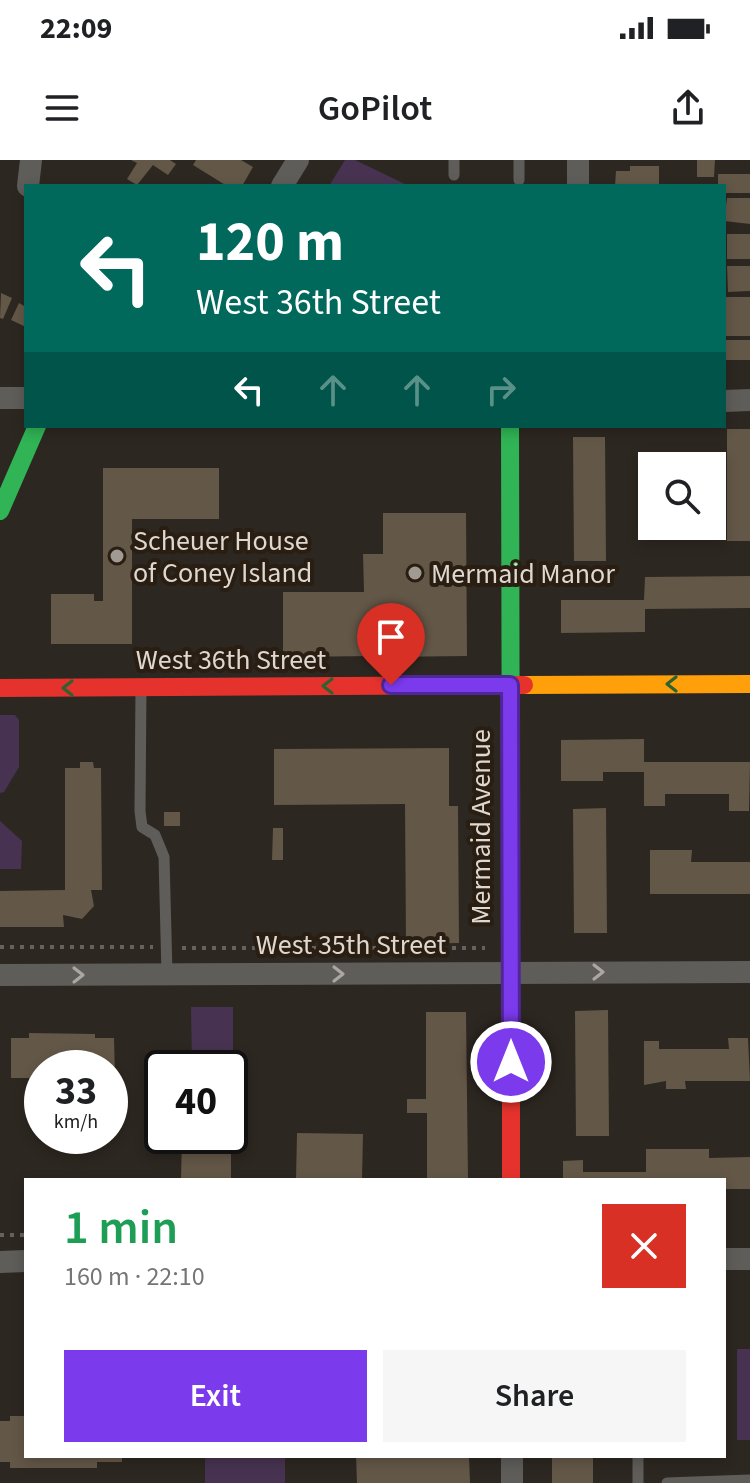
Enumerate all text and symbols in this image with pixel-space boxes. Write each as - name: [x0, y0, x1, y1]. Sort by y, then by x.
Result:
- text: 22:09: [40, 7, 112, 50]
- text: GoPilot: [318, 83, 432, 134]
- icon: menu: [40, 86, 84, 130]
- icon: share: [666, 86, 710, 130]
- text: 120 m: [196, 203, 344, 282]
- icon: left: [64, 216, 168, 320]
- text: West 36th Street: [196, 277, 441, 328]
- icon: left: [227, 368, 271, 412]
- icon: ahead: [311, 368, 355, 412]
- icon: ahead: [395, 368, 439, 412]
- icon: right: [479, 368, 523, 412]
- map controls: [638, 452, 726, 540]
- button: search: [638, 452, 726, 540]
- place label: Scheuer House of Coney Island: [133, 521, 312, 593]
- marker: Scheuer House of Coney Island: [108, 547, 126, 565]
- place label: Mermaid Manor: [431, 554, 615, 594]
- marker: Mermaid Manor: [406, 564, 424, 582]
- pin: [357, 603, 425, 685]
- icon: arrive: [369, 615, 413, 659]
- street label: West 36th Street: [136, 640, 327, 680]
- one-way arrow: [665, 675, 678, 693]
- one-way arrow: [321, 677, 334, 695]
- one-way arrow: [61, 679, 74, 697]
- street label: Mermaid Avenue: [461, 729, 501, 925]
- street label: West 35th Street: [256, 925, 447, 965]
- one-way arrow: [592, 963, 605, 981]
- one-way arrow: [332, 965, 345, 983]
- one-way arrow: [72, 966, 85, 984]
- position arrow: [469, 1020, 553, 1104]
- speed limit sign: 40: [144, 1050, 248, 1154]
- text: 33: [55, 1063, 97, 1120]
- text: km/h: [54, 1108, 98, 1136]
- text: 1 min: [64, 1194, 178, 1262]
- button: close: [602, 1204, 686, 1288]
- text: 160 m · 22:10: [64, 1258, 205, 1295]
- button: Exit: [64, 1350, 367, 1442]
- button: Share: [383, 1350, 686, 1442]

